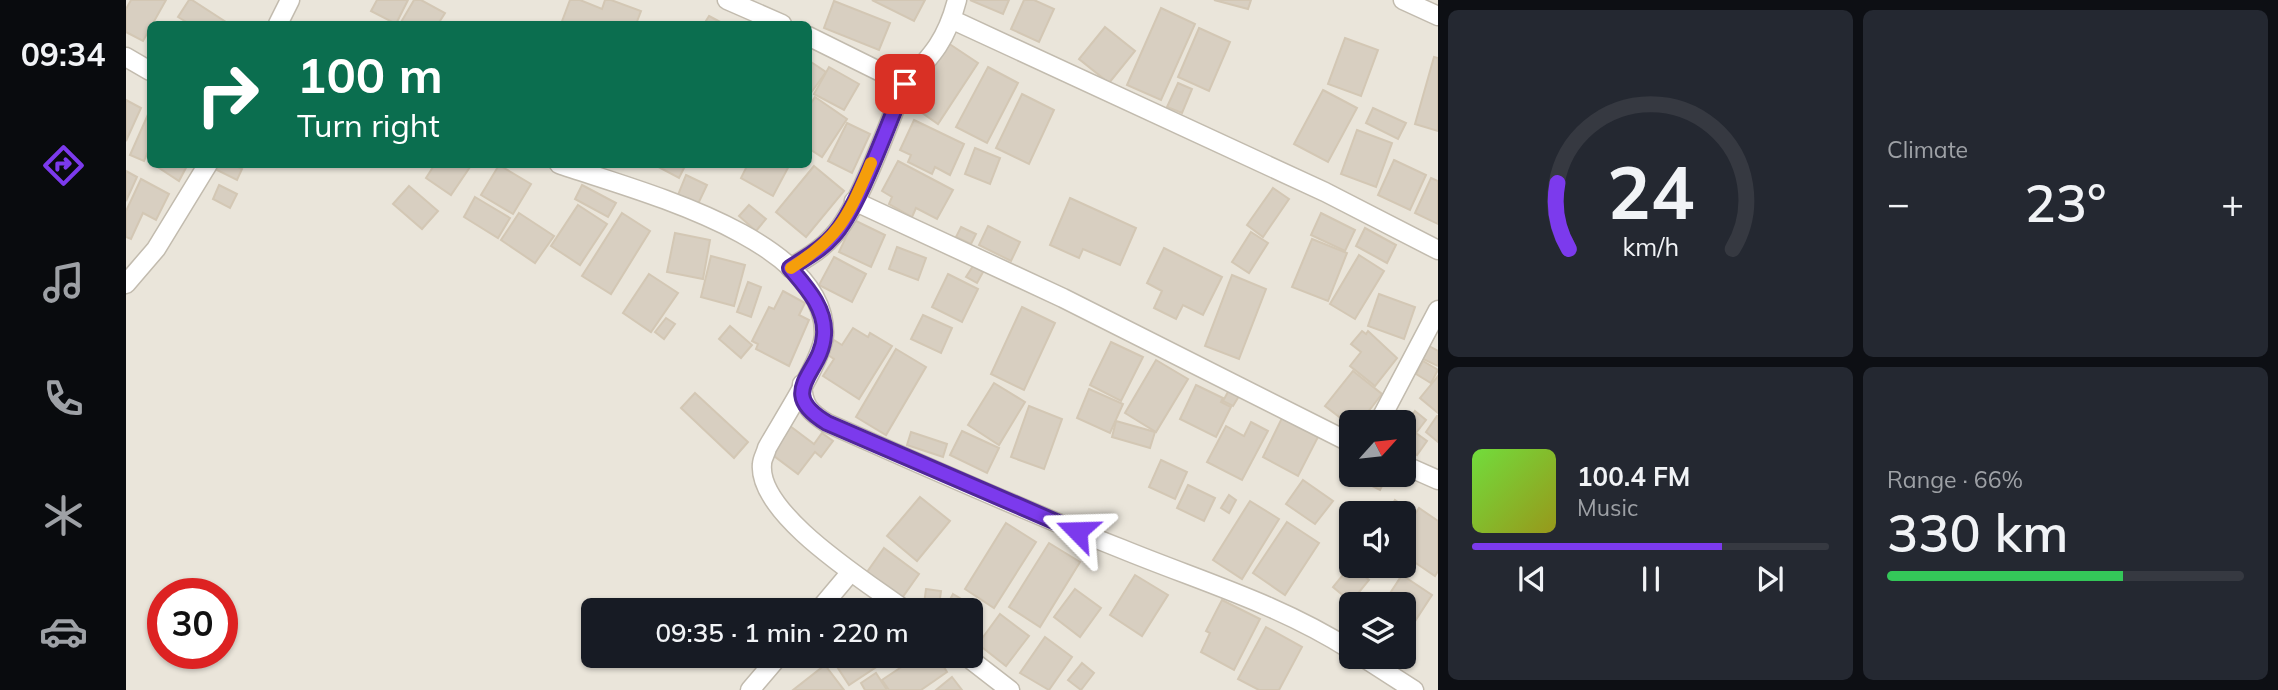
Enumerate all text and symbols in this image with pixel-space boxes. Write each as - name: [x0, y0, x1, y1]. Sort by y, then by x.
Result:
- text: 09:34: [21, 34, 105, 74]
- text: 100 m: [297, 44, 443, 105]
- icon: right: [182, 49, 273, 140]
- pin: [875, 54, 935, 114]
- icon: arrive: [886, 65, 924, 103]
- text: Turn right: [297, 105, 440, 145]
- text: Climate: [1887, 135, 1968, 164]
- icon: directions: [39, 141, 88, 190]
- text: 24: [1607, 147, 1694, 238]
- text: 23°: [2025, 170, 2106, 235]
- text: −: [1887, 179, 1910, 227]
- text: +: [2221, 179, 2244, 227]
- text: km/h: [1622, 231, 1679, 262]
- icon: music: [39, 258, 88, 307]
- icon: phone: [39, 374, 88, 423]
- north arrow: [1339, 410, 1416, 486]
- map controls: [1339, 410, 1416, 669]
- text: 100.4 FM: [1577, 460, 1690, 493]
- text: Range · 66%: [1887, 465, 2023, 494]
- icon: climate: [39, 491, 88, 540]
- text: Music: [1577, 493, 1638, 522]
- position arrow: [1040, 494, 1114, 568]
- text: 330 km: [1887, 500, 2068, 565]
- button: sound: [1339, 501, 1416, 578]
- icon: previous: [1513, 560, 1551, 598]
- icon: pause: [1632, 560, 1670, 598]
- icon: next: [1751, 560, 1789, 598]
- speed limit sign: 30: [147, 578, 238, 669]
- button: layers: [1339, 592, 1416, 669]
- icon: car: [39, 607, 88, 656]
- text: 09:35 · 1 min · 220 m: [655, 616, 909, 649]

